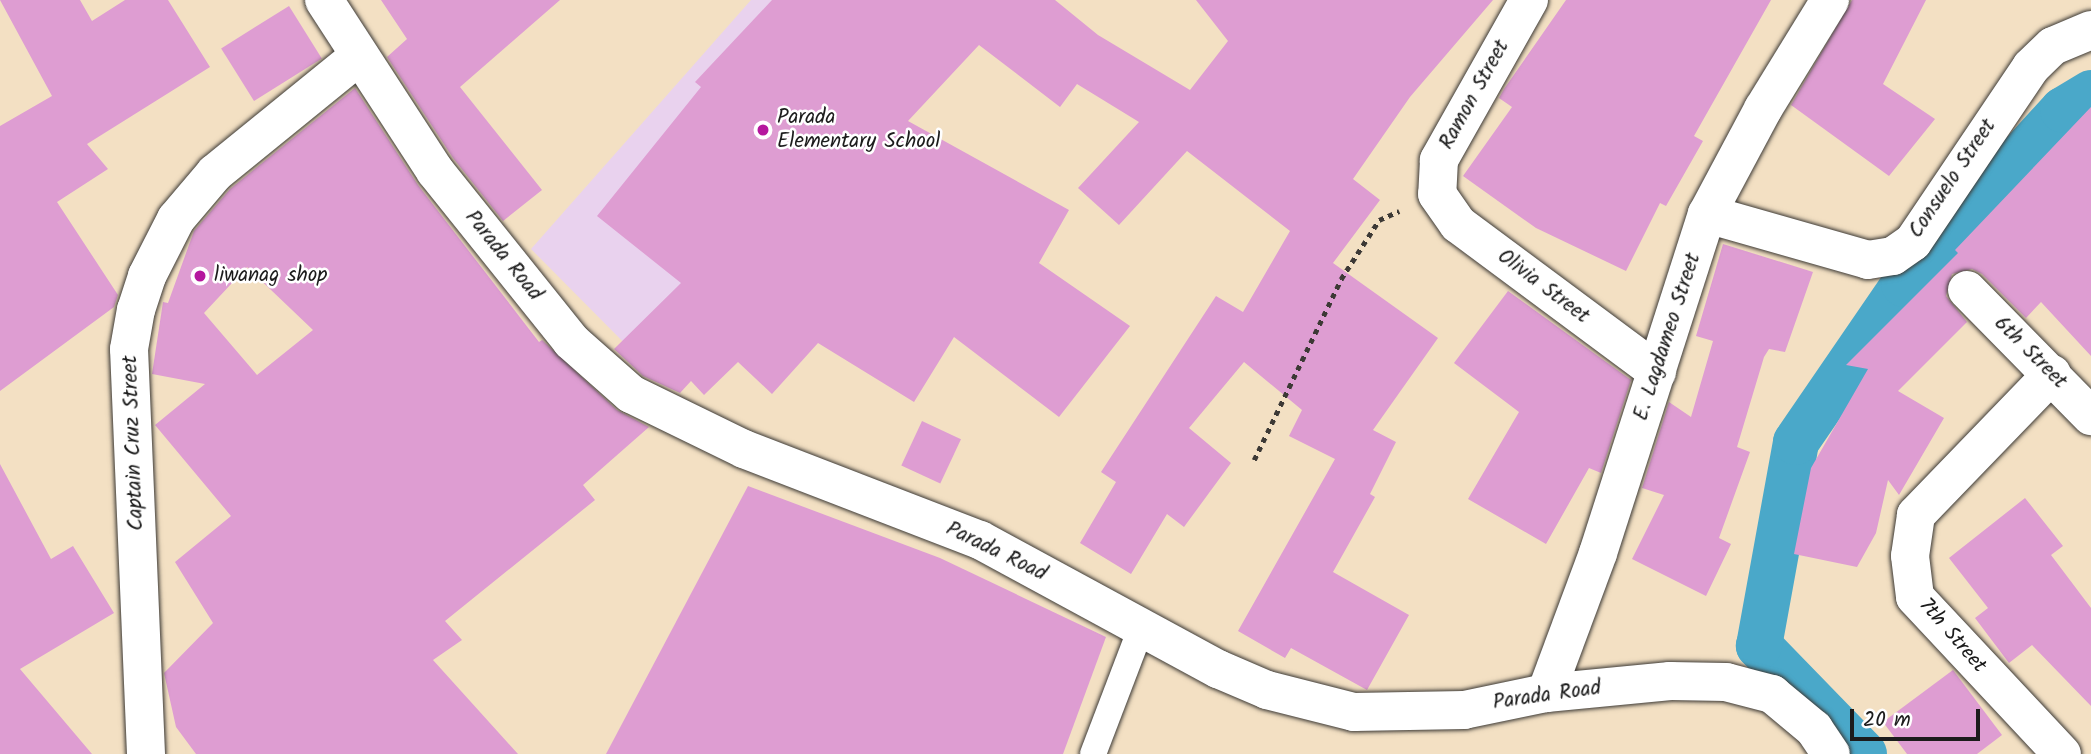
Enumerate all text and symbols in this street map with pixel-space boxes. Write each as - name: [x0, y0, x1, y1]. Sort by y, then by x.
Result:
- street label: Ramon Street: [1435, 36, 1515, 154]
- place label: Parada Elementary School: [777, 105, 940, 155]
- street label: Consuelo Street: [1904, 115, 2002, 243]
- marker: Parada Elementary School: [755, 122, 771, 138]
- street label: Parada Road: [459, 206, 547, 306]
- street label: Olivia Street: [1492, 244, 1594, 330]
- street label: E. Lagdameo Street: [1629, 250, 1707, 424]
- place label: liwanag shop: [214, 263, 327, 289]
- marker: liwanag shop: [192, 268, 208, 284]
- street label: 6th Street: [1988, 311, 2072, 395]
- street label: Captain Cruz Street: [118, 355, 150, 531]
- street label: Parada Road: [942, 517, 1050, 587]
- street label: 7th Street: [1913, 593, 1991, 679]
- street label: Parada Road: [1491, 676, 1603, 716]
- scale bar: [1853, 694, 1982, 738]
- text: 20 m: [1863, 704, 1911, 737]

